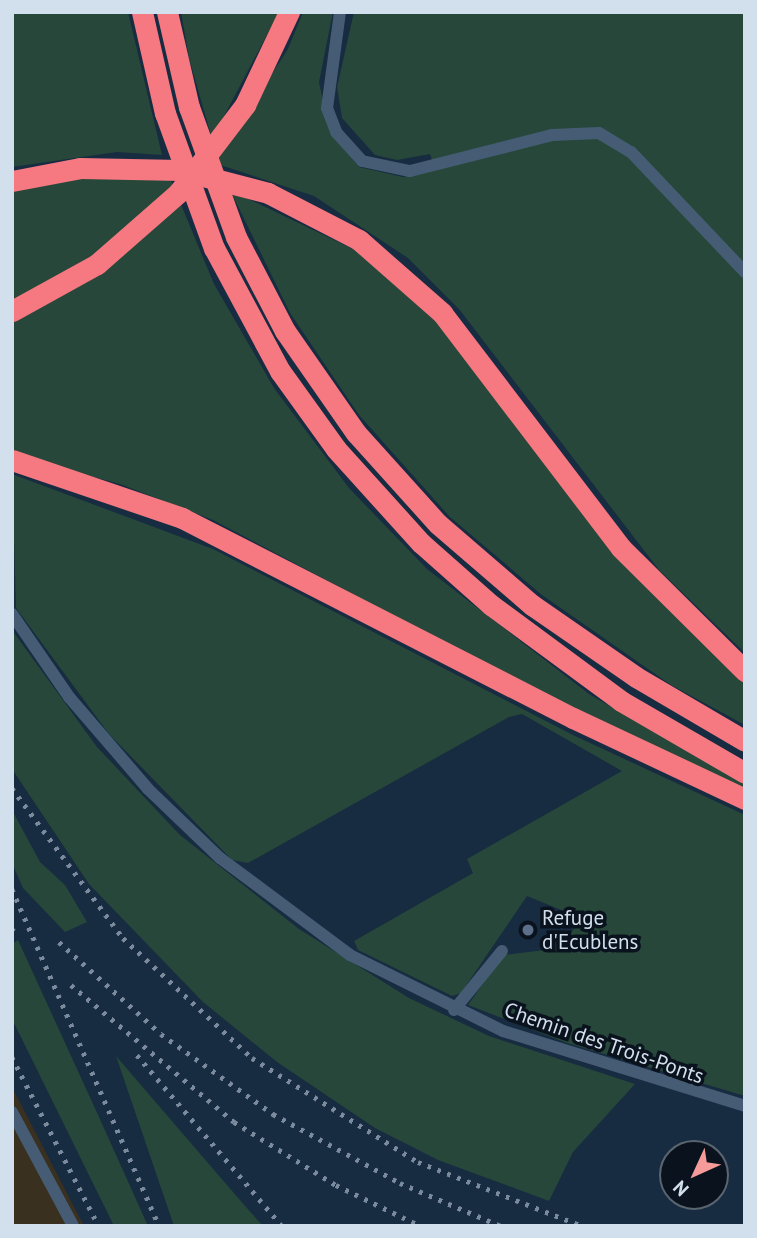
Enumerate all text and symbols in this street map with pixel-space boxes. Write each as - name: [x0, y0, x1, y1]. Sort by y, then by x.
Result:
- place label: Refuge d'Ecublens: [542, 905, 638, 955]
- marker: Refuge d'Ecublens: [520, 922, 536, 938]
- street label: Chemin des Trois-Ponts: [501, 997, 707, 1089]
- north arrow: [659, 1140, 729, 1210]
- text: N: [668, 1176, 693, 1201]

